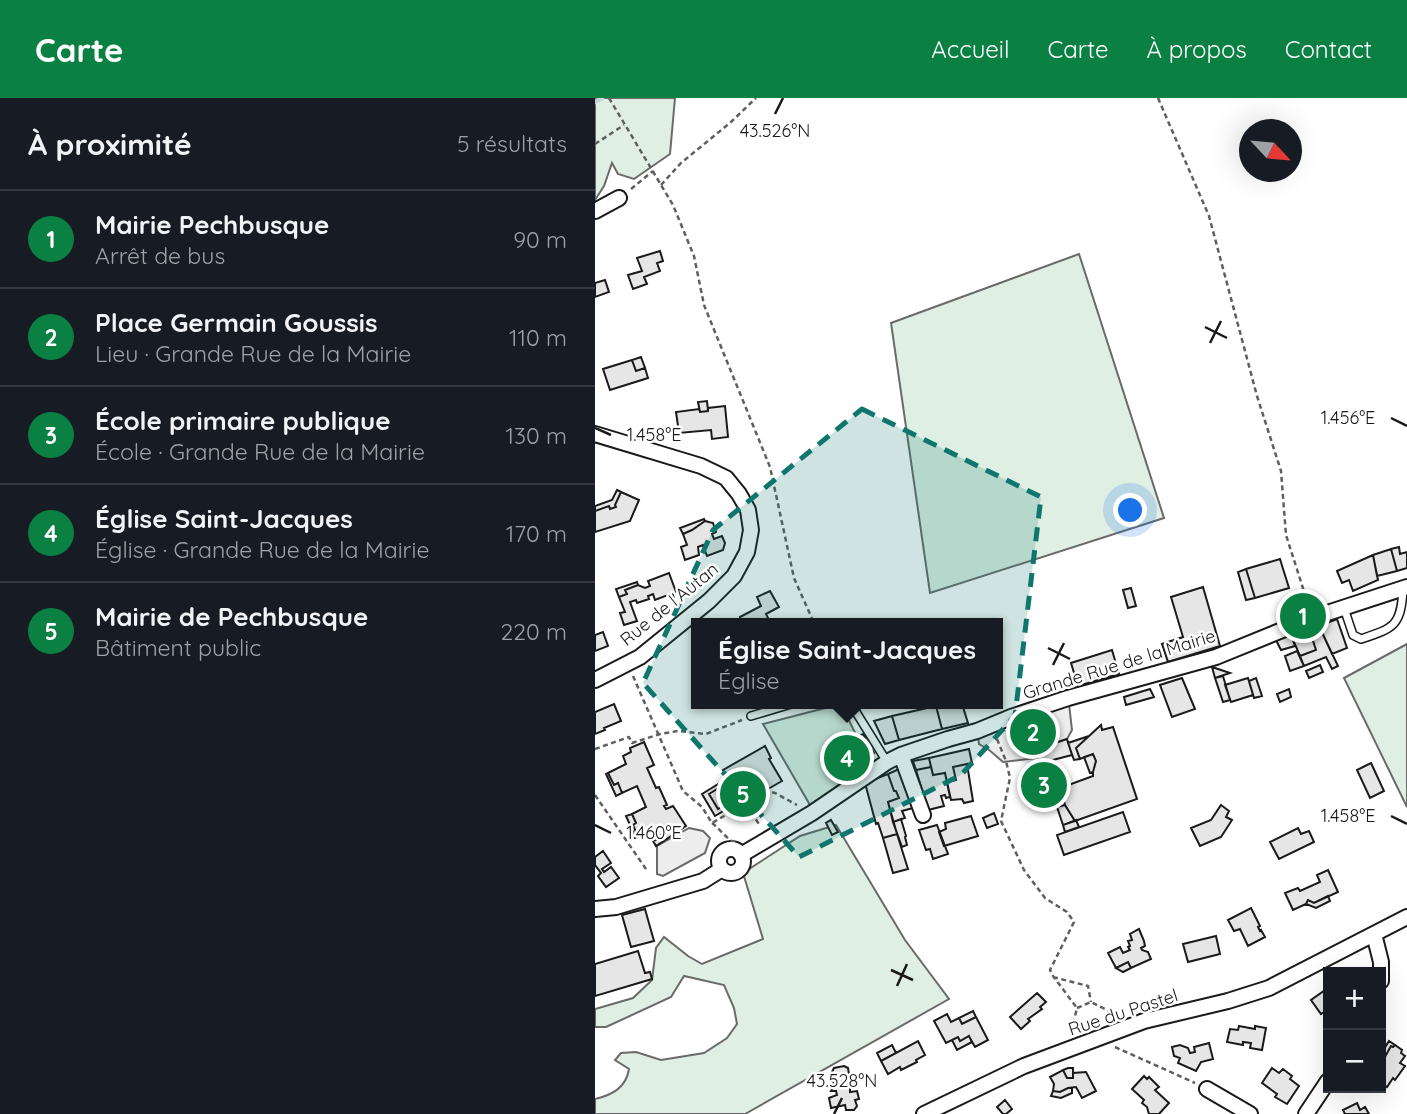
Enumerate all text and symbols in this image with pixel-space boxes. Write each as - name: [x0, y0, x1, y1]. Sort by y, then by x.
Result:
- text: Carte: [35, 29, 124, 70]
- text: Accueil: [931, 34, 1010, 64]
- text: Carte: [1048, 34, 1109, 64]
- text: À propos: [1147, 34, 1247, 64]
- text: Contact: [1285, 34, 1372, 64]
- text: 43.526°N: [740, 119, 810, 142]
- north arrow: [1239, 119, 1302, 182]
- text: À proximité: [28, 125, 192, 163]
- text: 5 résultats: [457, 129, 567, 158]
- text: Mairie Pechbusque: [95, 208, 329, 241]
- text: 1: [47, 225, 55, 254]
- text: 90 m: [513, 225, 567, 254]
- text: Arrêt de bus: [95, 241, 225, 270]
- text: Place Germain Goussis: [95, 306, 377, 339]
- text: 2: [44, 323, 58, 352]
- text: 110 m: [509, 323, 567, 352]
- text: Lieu · Grande Rue de la Mairie: [95, 339, 411, 368]
- text: École primaire publique: [95, 404, 391, 437]
- text: 1.456°E: [1321, 406, 1375, 429]
- text: 3: [45, 421, 57, 450]
- text: 130 m: [505, 421, 567, 450]
- text: 1.458°E: [627, 423, 681, 446]
- text: École · Grande Rue de la Mairie: [95, 437, 425, 466]
- your location: [1113, 493, 1147, 527]
- text: Église Saint-Jacques: [95, 502, 353, 535]
- text: 4: [44, 519, 58, 548]
- text: 170 m: [506, 519, 567, 548]
- text: Église · Grande Rue de la Mairie: [95, 535, 429, 564]
- street label: Rue de l'Autan: [615, 557, 723, 651]
- pin: 1: [1280, 590, 1326, 642]
- text: Mairie de Pechbusque: [95, 600, 368, 633]
- text: 5: [44, 617, 58, 646]
- text: 220 m: [501, 617, 567, 646]
- popup: [691, 618, 1003, 709]
- street label: Grande Rue de la Mairie: [1020, 624, 1218, 704]
- text: Bâtiment public: [95, 633, 261, 662]
- text: Église Saint-Jacques: [718, 633, 976, 666]
- text: Église: [718, 666, 780, 695]
- pin: 2: [1010, 706, 1056, 758]
- pin: 4: [824, 732, 870, 784]
- pin: 3: [1021, 759, 1067, 811]
- pin: 5: [720, 768, 766, 820]
- text: 1.458°E: [1321, 804, 1375, 827]
- text: 1.460°E: [626, 821, 682, 844]
- map controls: [1323, 967, 1386, 1093]
- button: +: [1323, 967, 1386, 1030]
- street label: Rue du Pastel: [1065, 983, 1181, 1041]
- button: −: [1323, 1030, 1386, 1093]
- text: 43.528°N: [807, 1069, 877, 1092]

